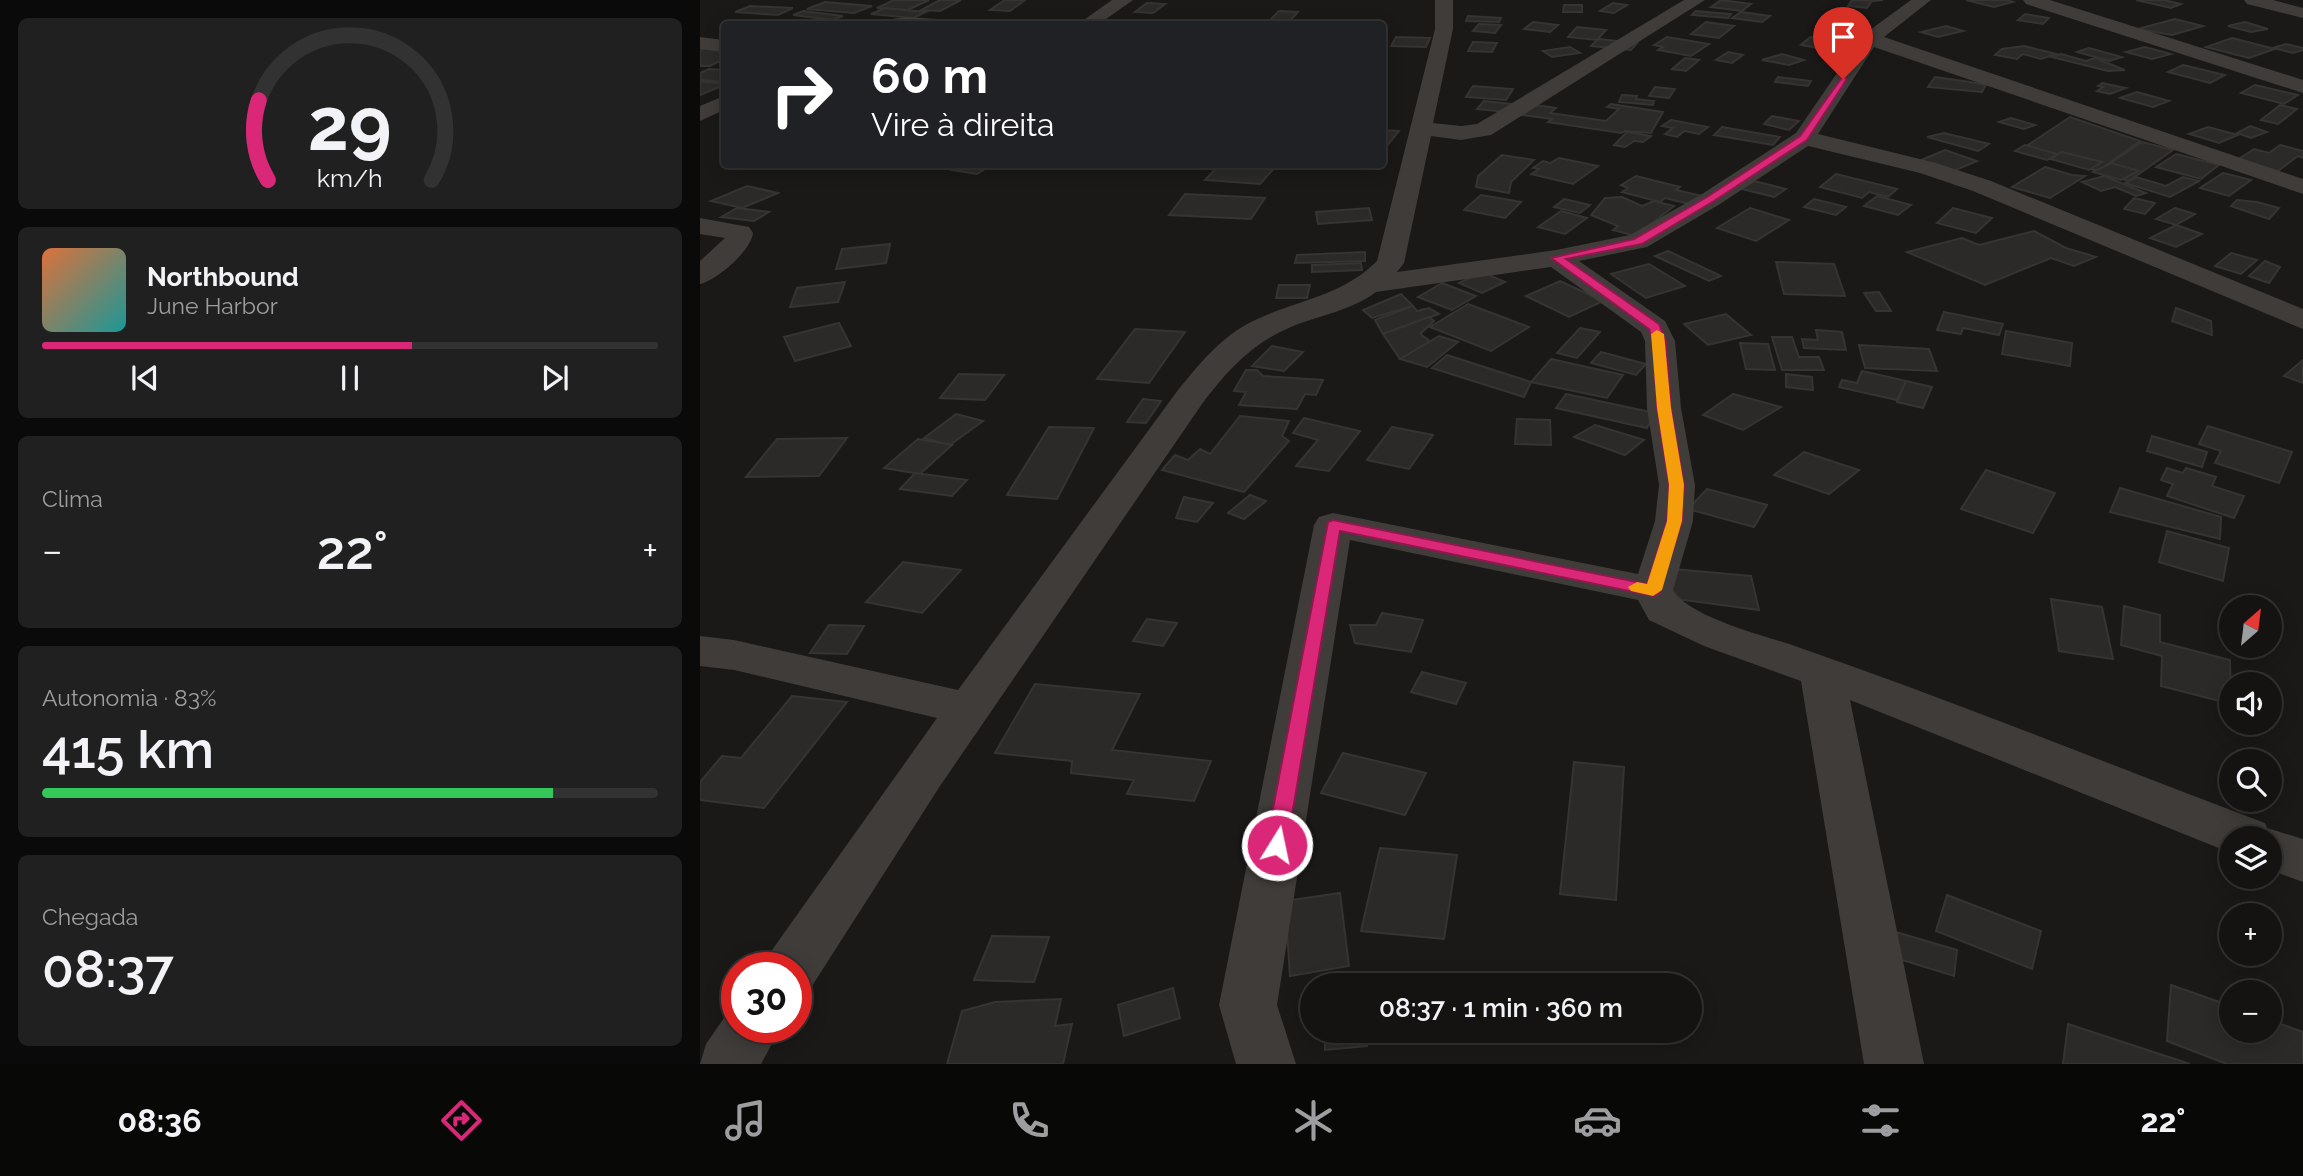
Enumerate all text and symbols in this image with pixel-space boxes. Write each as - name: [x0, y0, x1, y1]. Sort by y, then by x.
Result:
- pin: [1813, 7, 1873, 79]
- icon: arrive: [1824, 18, 1862, 56]
- text: 60 m: [871, 47, 988, 104]
- icon: right: [756, 49, 847, 140]
- text: 29: [308, 82, 392, 167]
- text: Vire à direita: [871, 106, 1054, 143]
- text: km/h: [317, 162, 383, 192]
- text: Northbound: [147, 262, 299, 292]
- text: June Harbor: [147, 292, 278, 319]
- icon: previous: [126, 359, 164, 397]
- icon: pause: [331, 359, 369, 397]
- icon: next: [536, 359, 574, 397]
- text: Clima: [42, 485, 103, 512]
- text: 22°: [317, 520, 388, 581]
- text: −: [42, 528, 62, 573]
- text: +: [642, 528, 658, 573]
- north arrow: [2219, 595, 2282, 658]
- map controls: [2219, 595, 2282, 1043]
- button: sound: [2219, 672, 2282, 735]
- text: Autonomia · 83%: [42, 684, 216, 711]
- text: 415 km: [42, 719, 214, 780]
- button: search: [2219, 749, 2282, 812]
- position arrow: [1240, 808, 1314, 882]
- button: layers: [2219, 826, 2282, 889]
- text: Chegada: [42, 903, 138, 930]
- button: +: [2219, 903, 2282, 966]
- text: 08:37: [42, 938, 174, 999]
- speed limit sign: 30: [721, 952, 812, 1043]
- button: −: [2219, 980, 2282, 1043]
- text: 08:37 · 1 min · 360 m: [1379, 993, 1623, 1023]
- icon: directions: [437, 1096, 486, 1145]
- icon: music: [721, 1096, 770, 1145]
- icon: phone: [1005, 1096, 1054, 1145]
- icon: climate: [1289, 1096, 1338, 1145]
- icon: car: [1573, 1096, 1622, 1145]
- icon: filters: [1856, 1096, 1905, 1145]
- text: 08:36: [117, 1102, 202, 1139]
- text: 22°: [2140, 1102, 2185, 1139]

